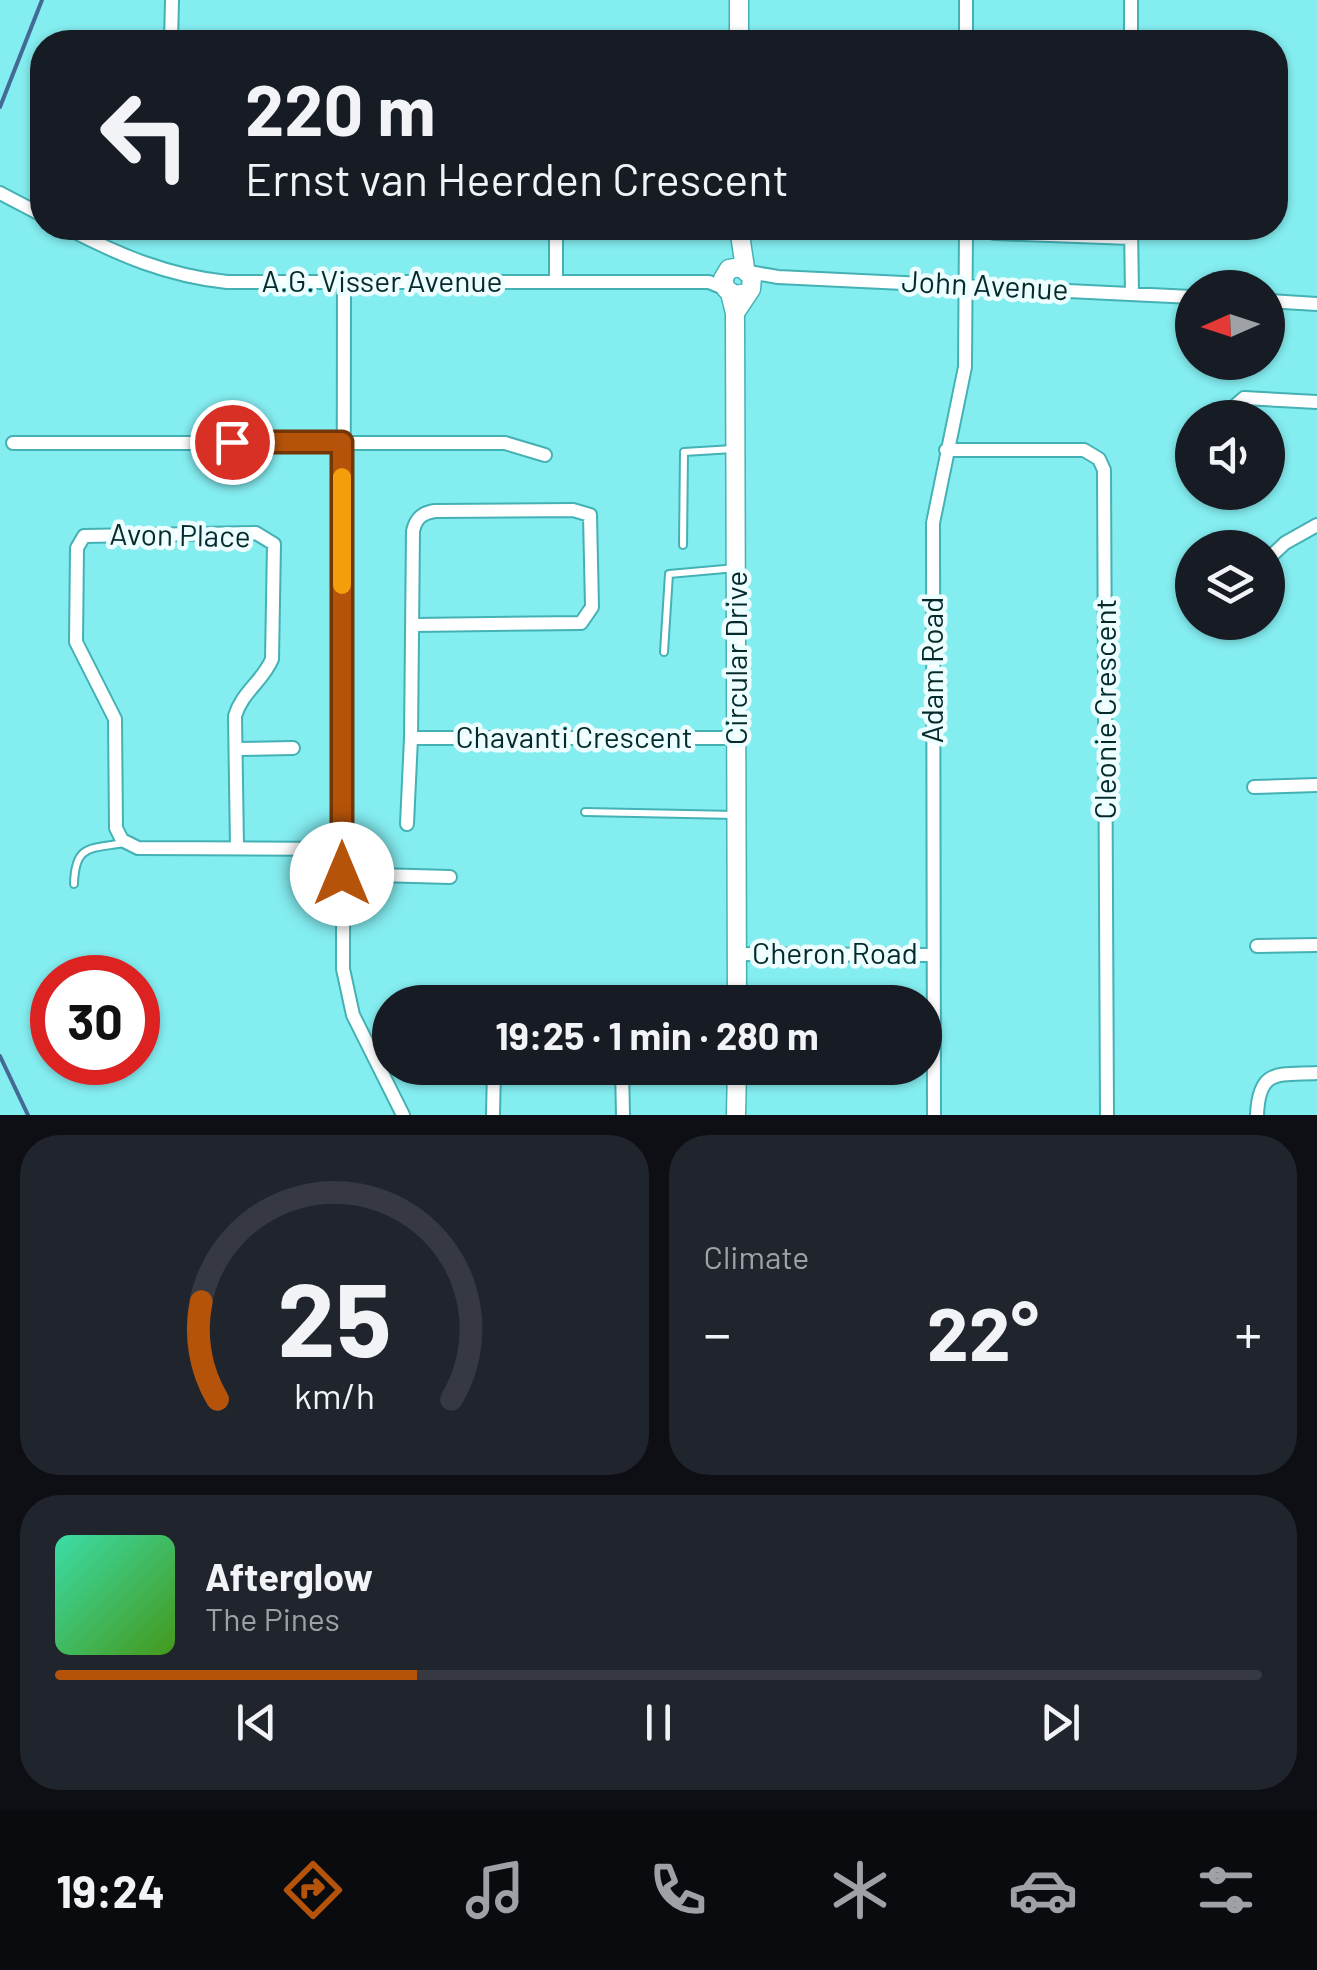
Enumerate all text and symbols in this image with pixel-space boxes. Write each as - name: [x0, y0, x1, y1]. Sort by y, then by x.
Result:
- text: 220 m: [245, 66, 436, 150]
- icon: left: [80, 70, 210, 200]
- text: Ernst van Heerden Crescent: [245, 151, 789, 205]
- street label: A.G. Visser Avenue: [261, 262, 503, 298]
- street label: John Avenue: [901, 262, 1070, 306]
- north arrow: [1175, 270, 1285, 380]
- map controls: [1175, 270, 1285, 640]
- pin: [190, 400, 275, 485]
- button: sound: [1175, 400, 1285, 510]
- icon: arrive: [205, 415, 260, 470]
- street label: Avon Place: [109, 515, 251, 553]
- button: layers: [1175, 530, 1285, 640]
- street label: Circular Drive: [717, 571, 753, 745]
- street label: Adam Road: [913, 597, 949, 743]
- street label: Cleonie Crescent: [1086, 599, 1122, 819]
- street label: Chavanti Crescent: [455, 718, 693, 754]
- position arrow: [290, 822, 394, 926]
- street label: Cheron Road: [752, 934, 918, 970]
- speed limit sign: 30: [30, 955, 160, 1085]
- text: 19:25 · 1 min · 280 m: [495, 1012, 819, 1058]
- text: Climate: [704, 1237, 809, 1275]
- text: 25: [277, 1253, 391, 1378]
- text: 22°: [927, 1286, 1039, 1376]
- text: −: [704, 1299, 731, 1365]
- text: +: [1234, 1299, 1262, 1365]
- text: km/h: [294, 1373, 375, 1416]
- text: Afterglow: [205, 1553, 373, 1599]
- text: The Pines: [205, 1599, 340, 1637]
- icon: previous: [229, 1695, 284, 1750]
- icon: pause: [631, 1695, 686, 1750]
- icon: next: [1033, 1695, 1088, 1750]
- icon: directions: [278, 1855, 348, 1925]
- icon: music: [460, 1855, 530, 1925]
- icon: phone: [643, 1855, 713, 1925]
- icon: climate: [825, 1855, 895, 1925]
- icon: car: [1008, 1855, 1078, 1925]
- icon: filters: [1191, 1855, 1261, 1925]
- text: 19:24: [56, 1863, 165, 1917]

